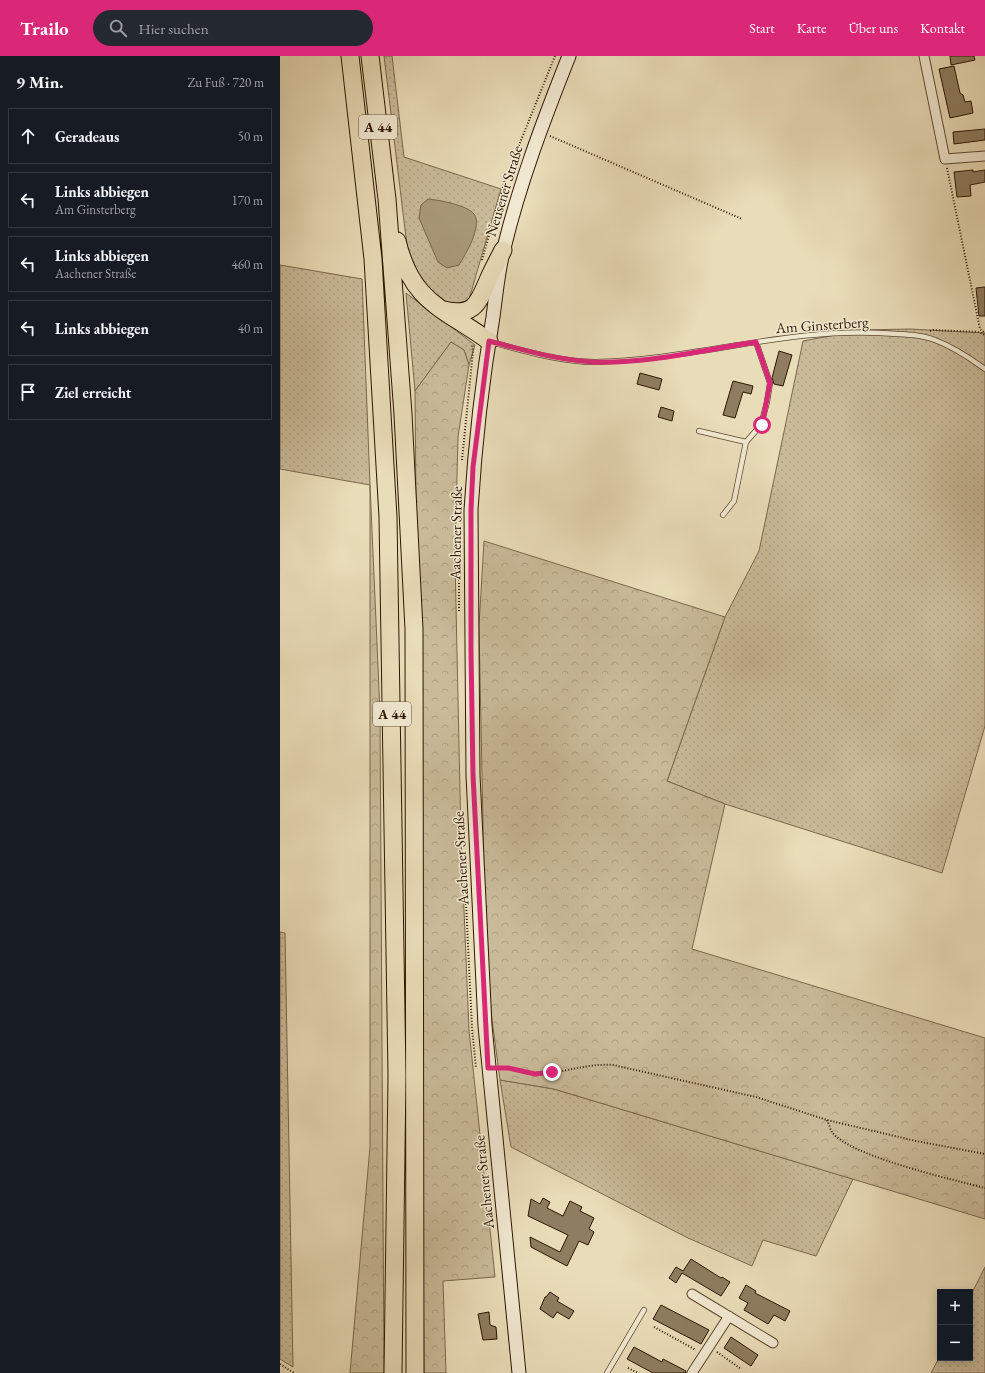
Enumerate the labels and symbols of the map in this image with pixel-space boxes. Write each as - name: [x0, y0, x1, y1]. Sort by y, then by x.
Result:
- road number: A 44: [359, 115, 397, 139]
- street label: Neusener Straße: [481, 143, 526, 239]
- street label: Am Ginsterberg: [774, 312, 870, 337]
- route start: [753, 416, 771, 434]
- street label: Aachener Straße: [445, 486, 466, 581]
- road number: A 44: [373, 702, 411, 726]
- street label: Aachener Straße: [449, 810, 472, 906]
- route end: [543, 1063, 561, 1081]
- street label: Aachener Straße: [469, 1134, 498, 1231]

